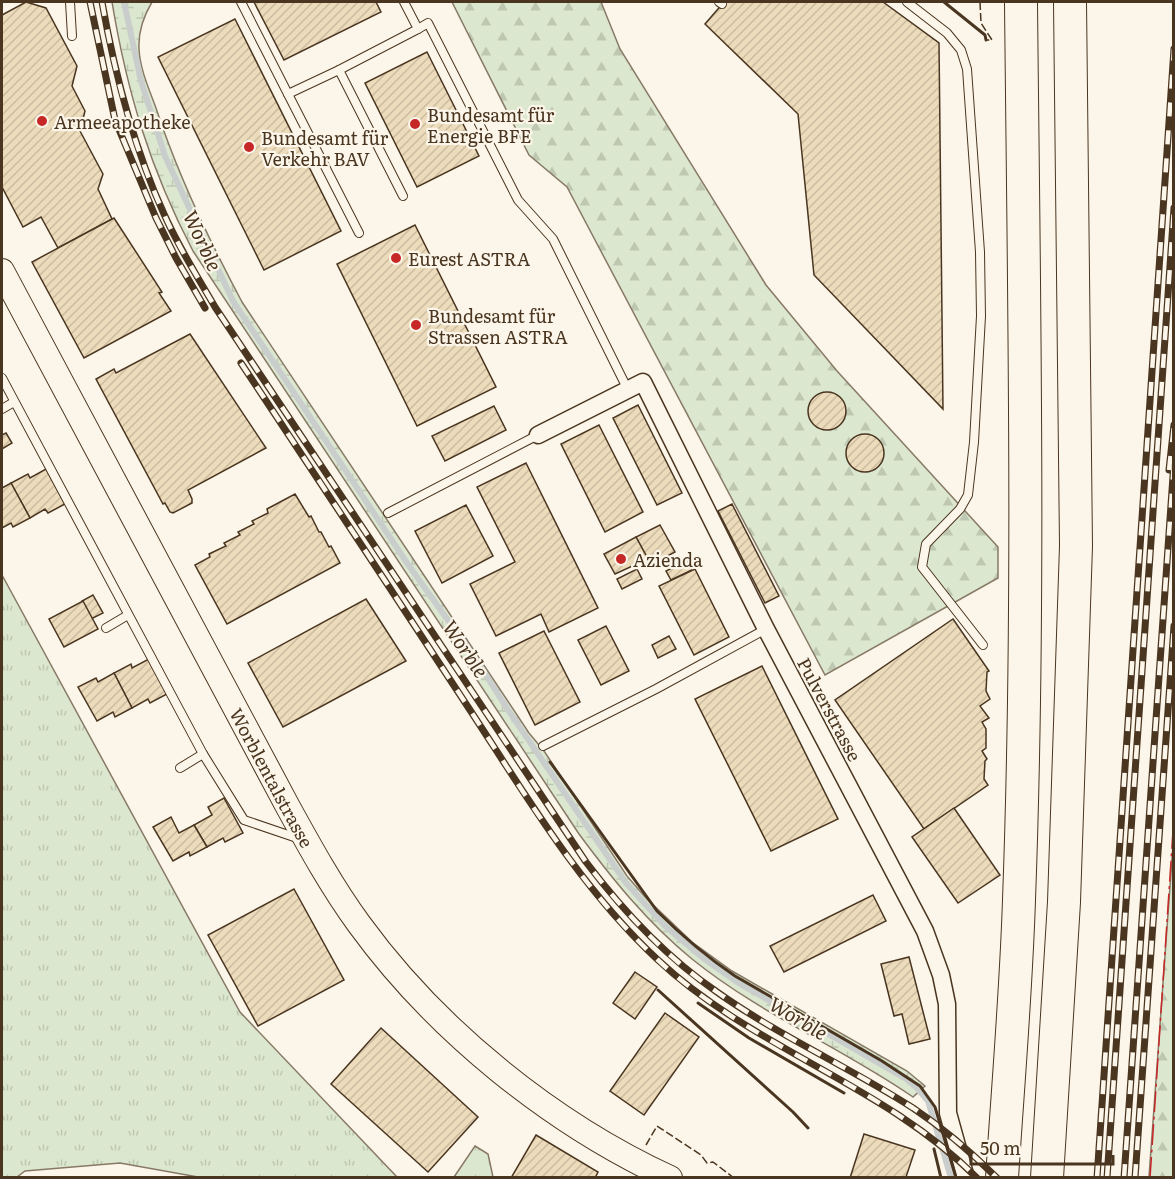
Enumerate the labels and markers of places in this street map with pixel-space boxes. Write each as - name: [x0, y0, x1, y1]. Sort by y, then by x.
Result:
- place label: Bundesamt für Energie BFE: [427, 101, 555, 149]
- place label: Armeeapotheke: [54, 108, 191, 135]
- marker: Armeeapotheke: [35, 114, 49, 128]
- marker: Bundesamt für Energie BFE: [408, 117, 422, 131]
- place label: Bundesamt für Verkehr BAV: [261, 124, 389, 172]
- marker: Bundesamt für Verkehr BAV: [242, 140, 256, 154]
- place label: Eurest ASTRA: [408, 245, 530, 272]
- marker: Eurest ASTRA: [389, 251, 403, 265]
- place label: Bundesamt für Strassen ASTRA: [428, 302, 568, 350]
- marker: Bundesamt für Strassen ASTRA: [409, 318, 423, 332]
- place label: Azienda: [633, 546, 703, 573]
- marker: Azienda: [614, 552, 628, 566]

